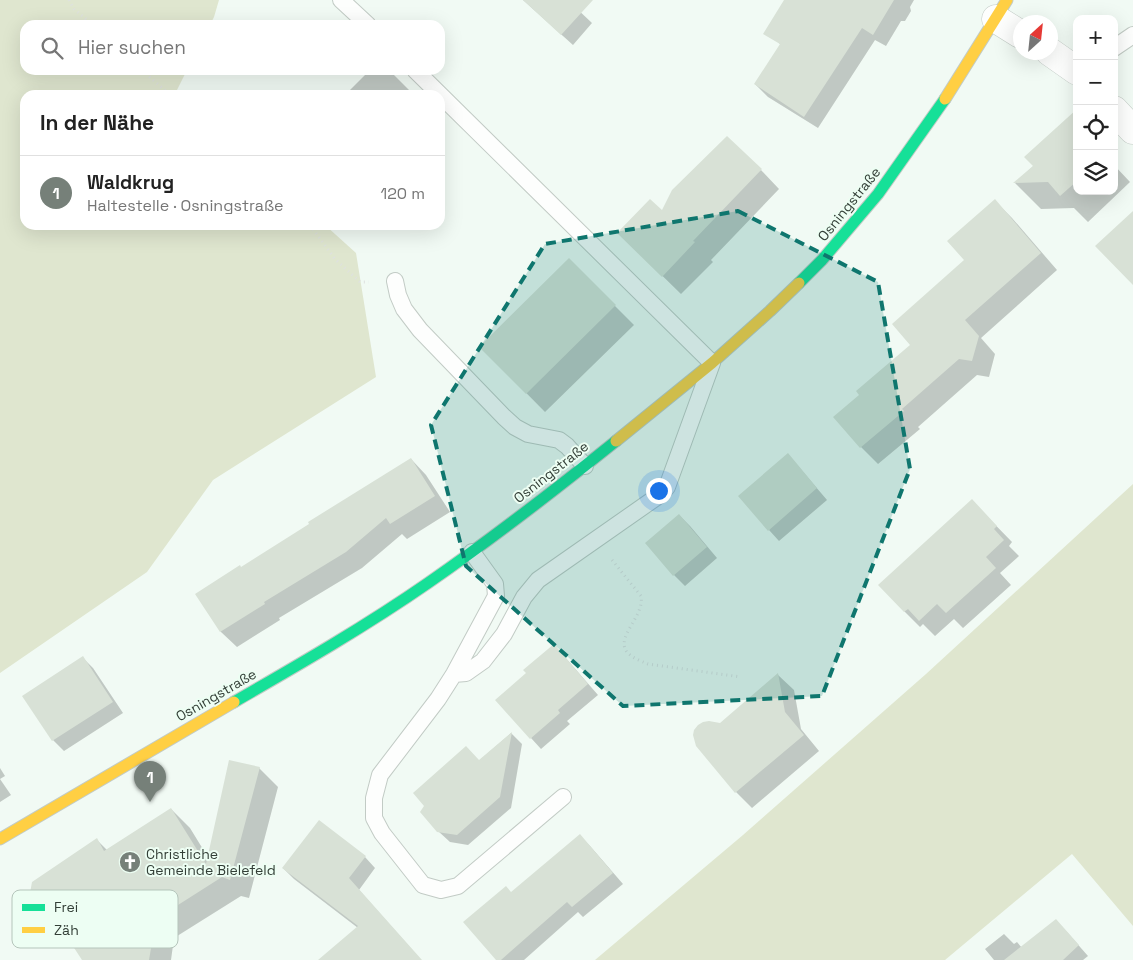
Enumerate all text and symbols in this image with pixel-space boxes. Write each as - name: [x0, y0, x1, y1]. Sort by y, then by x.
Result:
- north arrow: [1013, 15, 1058, 60]
- map controls: [1073, 15, 1118, 195]
- button: +: [1073, 15, 1118, 60]
- search box: [20, 20, 445, 75]
- icon: search: [38, 34, 66, 62]
- text: Hier suchen: [78, 35, 186, 60]
- button: −: [1073, 60, 1118, 105]
- button: locate: [1073, 105, 1118, 150]
- text: In der Nähe: [40, 109, 154, 136]
- button: layers: [1073, 150, 1118, 195]
- street label: Osningstraße: [814, 163, 884, 245]
- text: Waldkrug: [87, 170, 174, 195]
- text: 1: [52, 183, 60, 204]
- text: 120 m: [381, 183, 425, 204]
- text: Haltestelle · Osningstraße: [87, 195, 284, 216]
- street label: Osningstraße: [510, 437, 592, 507]
- your location: [646, 478, 672, 504]
- street label: Osningstraße: [172, 665, 260, 725]
- pin: 1: [134, 761, 166, 802]
- place label: Christliche Gemeinde Bielefeld: [146, 845, 276, 879]
- church icon: Christliche Gemeinde Bielefeld: [118, 850, 142, 874]
- legend: [12, 890, 178, 948]
- text: Frei: [54, 898, 78, 916]
- text: Zäh: [54, 921, 79, 939]

